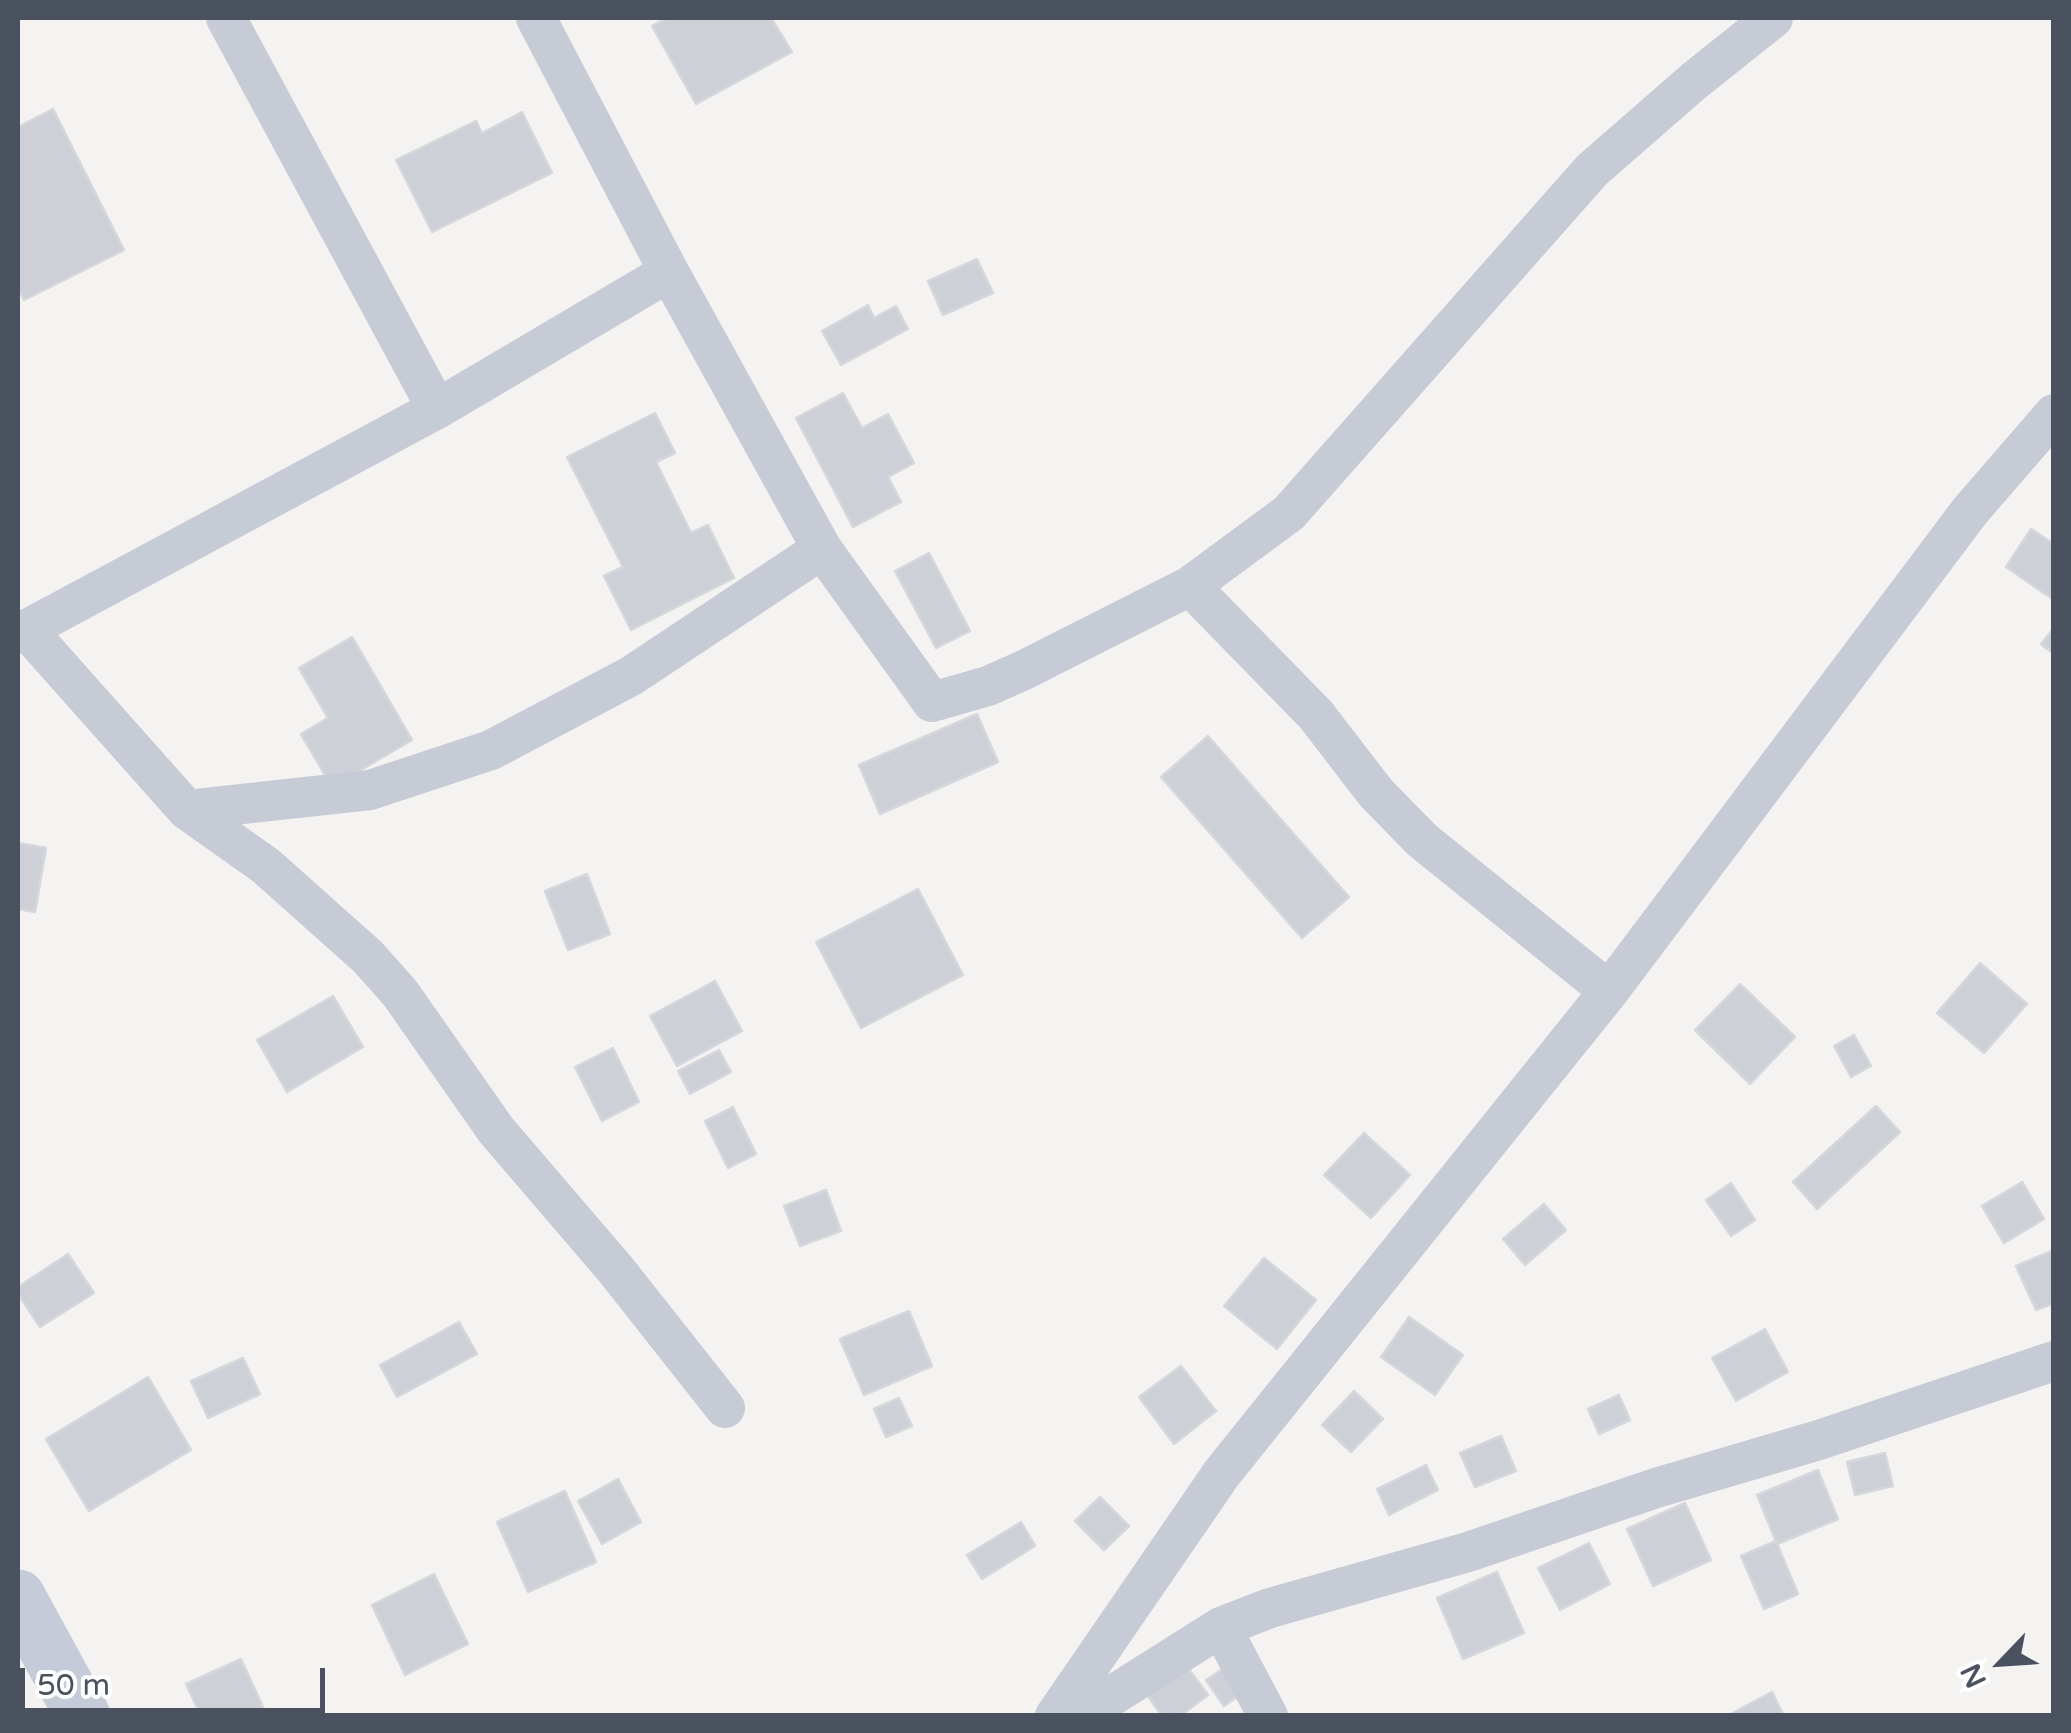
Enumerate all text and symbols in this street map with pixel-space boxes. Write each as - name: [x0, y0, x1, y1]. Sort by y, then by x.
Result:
- north arrow: [1951, 1613, 2051, 1713]
- scale bar: [25, 1648, 330, 1710]
- text: N: [1954, 1658, 1994, 1693]
- text: 50 m: [37, 1667, 110, 1704]

